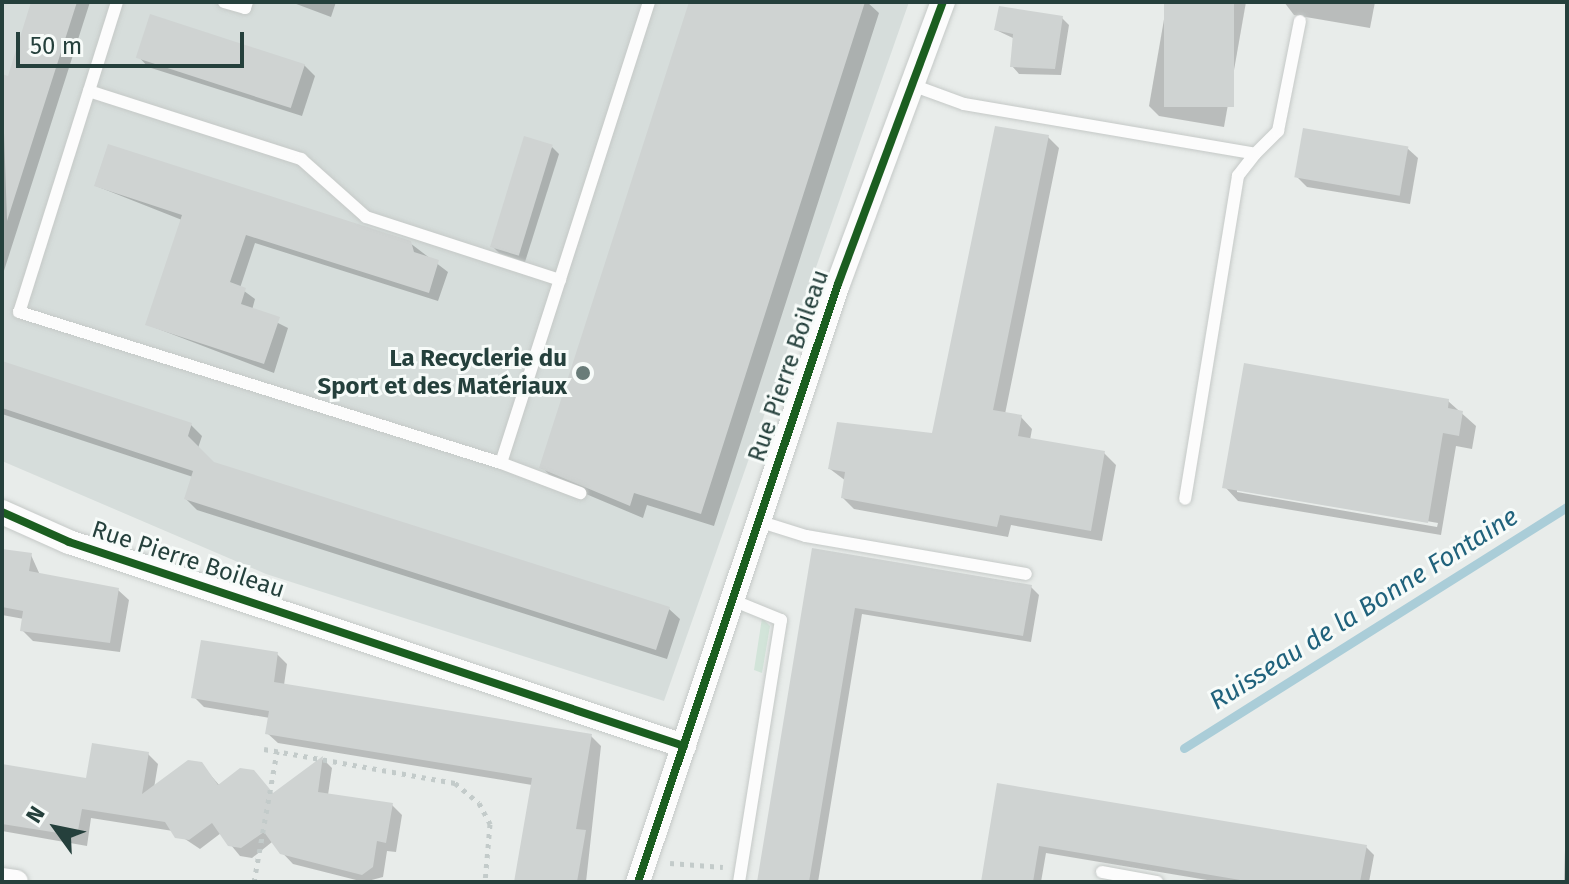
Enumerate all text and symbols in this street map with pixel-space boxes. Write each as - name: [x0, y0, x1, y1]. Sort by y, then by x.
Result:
- scale bar: [20, 16, 248, 66]
- text: 50 m: [30, 32, 82, 60]
- street label: Rue Pierre Boileau: [743, 266, 835, 466]
- place label: La Recyclerie du Sport et des Matériaux: [318, 345, 567, 401]
- marker: La Recyclerie du Sport et des Matériaux: [574, 364, 592, 382]
- water label: Ruisseau de la Bonne Fontaine: [1204, 501, 1524, 717]
- street label: Rue Pierre Boileau: [88, 515, 288, 605]
- north arrow: [16, 788, 96, 868]
- text: N: [20, 801, 51, 828]

